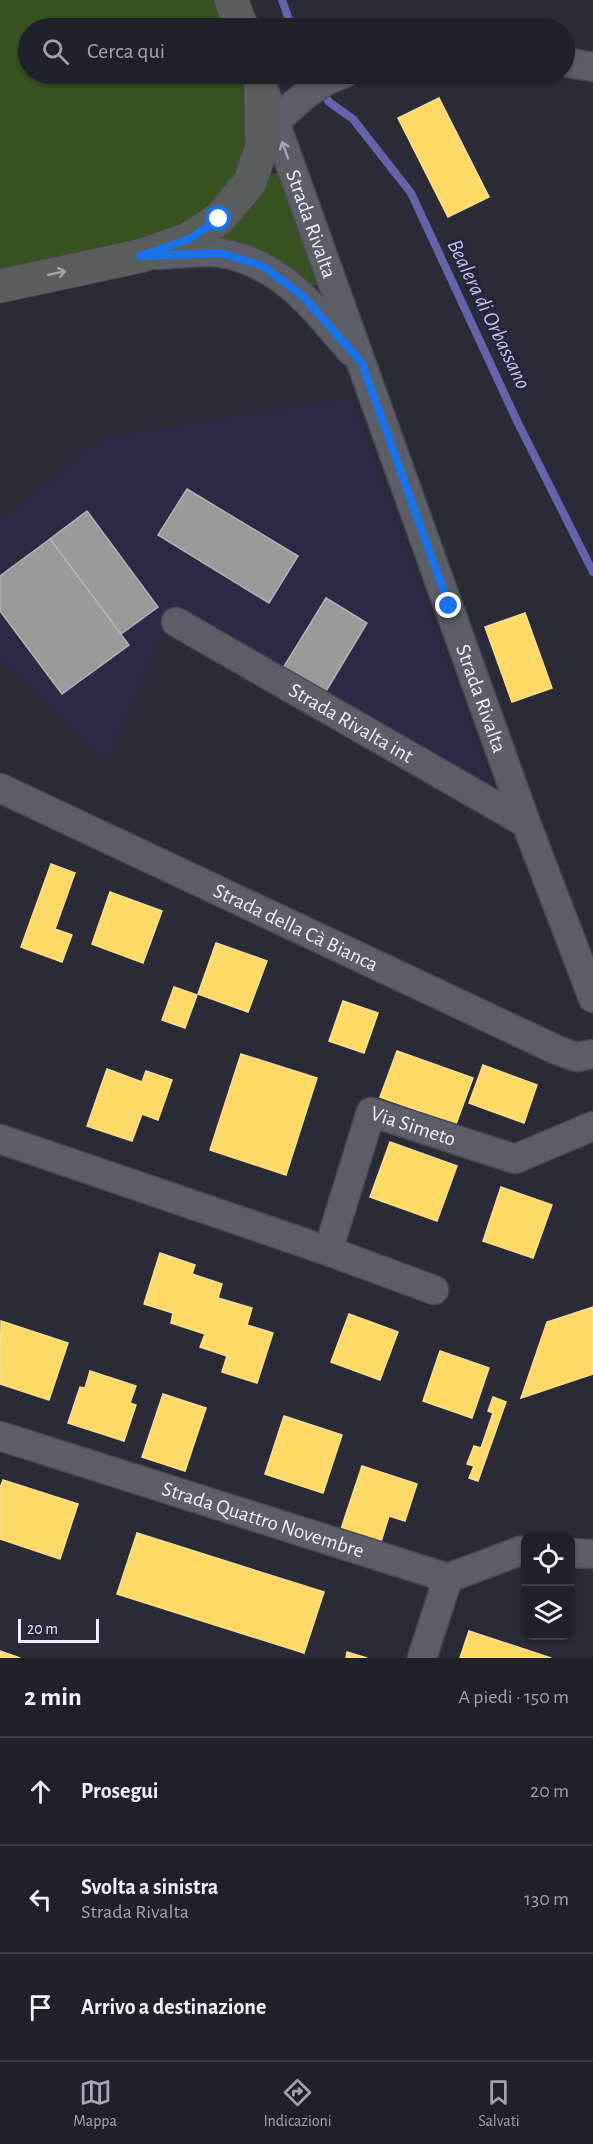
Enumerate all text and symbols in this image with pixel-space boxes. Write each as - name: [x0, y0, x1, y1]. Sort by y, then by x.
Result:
- search box: [18, 18, 575, 84]
- icon: search: [39, 35, 72, 68]
- text: Cerca qui: [87, 40, 165, 62]
- one-way arrow: [279, 141, 290, 160]
- street label: Strada Rivalta: [282, 167, 341, 281]
- route start: [205, 205, 231, 231]
- water label: Bealera di Orbassano: [443, 236, 535, 392]
- one-way arrow: [47, 267, 66, 279]
- route end: [435, 592, 461, 618]
- street label: Strada Rivalta: [452, 641, 511, 756]
- street label: Strada Rivalta int: [285, 679, 417, 767]
- street label: Strada della Cà Bianca: [210, 880, 382, 975]
- street label: Via Simeto: [368, 1102, 459, 1150]
- street label: Strada Quattro Novembre: [159, 1478, 367, 1561]
- map controls: [521, 1532, 575, 1640]
- button: locate: [521, 1532, 575, 1586]
- button: layers: [521, 1586, 575, 1640]
- scale bar: [18, 1616, 99, 1644]
- text: 20 m: [27, 1621, 58, 1637]
- text: 2 min: [24, 1684, 82, 1710]
- text: A piedi · 150 m: [458, 1687, 569, 1707]
- icon: ahead: [24, 1775, 57, 1808]
- text: Prosegui: [81, 1780, 158, 1802]
- text: 20 m: [530, 1781, 569, 1801]
- text: Svolta a sinistra: [81, 1876, 218, 1898]
- icon: left: [24, 1883, 57, 1916]
- text: 130 m: [524, 1889, 569, 1909]
- text: Strada Rivalta: [81, 1902, 189, 1922]
- icon: arrive: [24, 1991, 57, 2024]
- text: Arrivo a destinazione: [81, 1996, 266, 2018]
- tab: Mappa: [73, 2076, 117, 2131]
- tab: Indicazioni: [263, 2076, 332, 2131]
- tab: Salvati: [478, 2076, 520, 2131]

